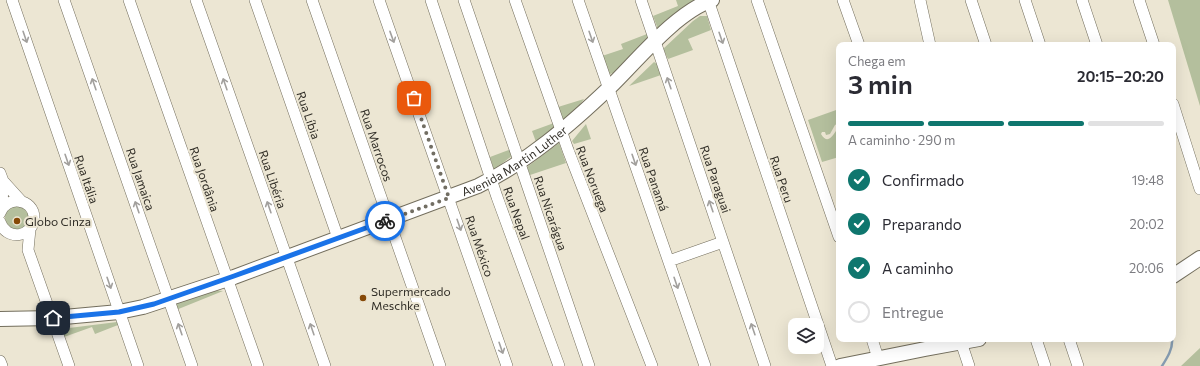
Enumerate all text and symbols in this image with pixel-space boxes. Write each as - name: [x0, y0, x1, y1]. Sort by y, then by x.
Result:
- one-way arrow: [21, 30, 29, 42]
- one-way arrow: [389, 30, 396, 43]
- one-way arrow: [588, 30, 595, 43]
- one-way arrow: [718, 32, 725, 45]
- text: Chega em: [848, 53, 906, 69]
- text: 20:15–20:20: [1077, 67, 1164, 85]
- text: 3 min: [848, 68, 913, 99]
- one-way arrow: [665, 77, 673, 89]
- one-way arrow: [89, 78, 97, 90]
- one-way arrow: [221, 78, 229, 90]
- pin: [397, 81, 431, 115]
- icon: bag: [403, 87, 425, 109]
- street label: Rua Líbia: [294, 89, 324, 141]
- street label: Rua Marrocos: [358, 107, 396, 183]
- street label: Avenida Martin Luther: [460, 122, 570, 198]
- text: A caminho · 290 m: [848, 132, 955, 148]
- street label: Rua Paraguai: [698, 143, 734, 215]
- street label: Rua Noruega: [574, 144, 612, 214]
- street label: Rua Jordânia: [186, 145, 223, 214]
- street label: Rua Panamá: [636, 145, 672, 213]
- street label: Rua Jamaica: [123, 146, 158, 212]
- street label: Rua Libéria: [256, 148, 290, 210]
- one-way arrow: [64, 153, 71, 166]
- street label: Rua Itália: [72, 153, 102, 205]
- one-way arrow: [630, 153, 638, 165]
- street label: Rua Peru: [768, 154, 796, 204]
- icon: check: [848, 169, 870, 191]
- text: Confirmado: [882, 171, 964, 189]
- text: 19:48: [1132, 172, 1164, 188]
- street label: Rua Nicarágua: [532, 174, 570, 252]
- street label: Rua Nepal: [501, 185, 533, 241]
- one-way arrow: [707, 200, 714, 213]
- one-way arrow: [132, 201, 140, 213]
- one-way arrow: [264, 201, 272, 213]
- courier: [365, 201, 405, 241]
- icon: bike: [374, 210, 396, 232]
- icon: check: [848, 213, 870, 235]
- place label: Globo Cinza: [25, 214, 91, 228]
- street label: Rua México: [463, 214, 497, 278]
- text: Preparando: [882, 215, 962, 233]
- marker: Globo Cinza: [12, 216, 22, 226]
- text: 20:02: [1130, 216, 1164, 232]
- one-way arrow: [456, 219, 463, 232]
- icon: check: [848, 257, 870, 279]
- text: A caminho: [882, 259, 954, 277]
- text: 20:06: [1129, 260, 1164, 276]
- one-way arrow: [106, 276, 114, 288]
- one-way arrow: [673, 276, 680, 289]
- place label: Supermercado Meschke: [371, 284, 451, 312]
- marker: Supermercado Meschke: [358, 293, 368, 303]
- pin: [36, 301, 70, 335]
- text: Entregue: [882, 303, 944, 321]
- icon: home: [42, 307, 64, 329]
- map controls: [788, 318, 824, 354]
- button: layers: [788, 318, 824, 354]
- one-way arrow: [748, 323, 756, 335]
- one-way arrow: [175, 324, 183, 336]
- one-way arrow: [307, 324, 315, 336]
- one-way arrow: [498, 342, 506, 354]

